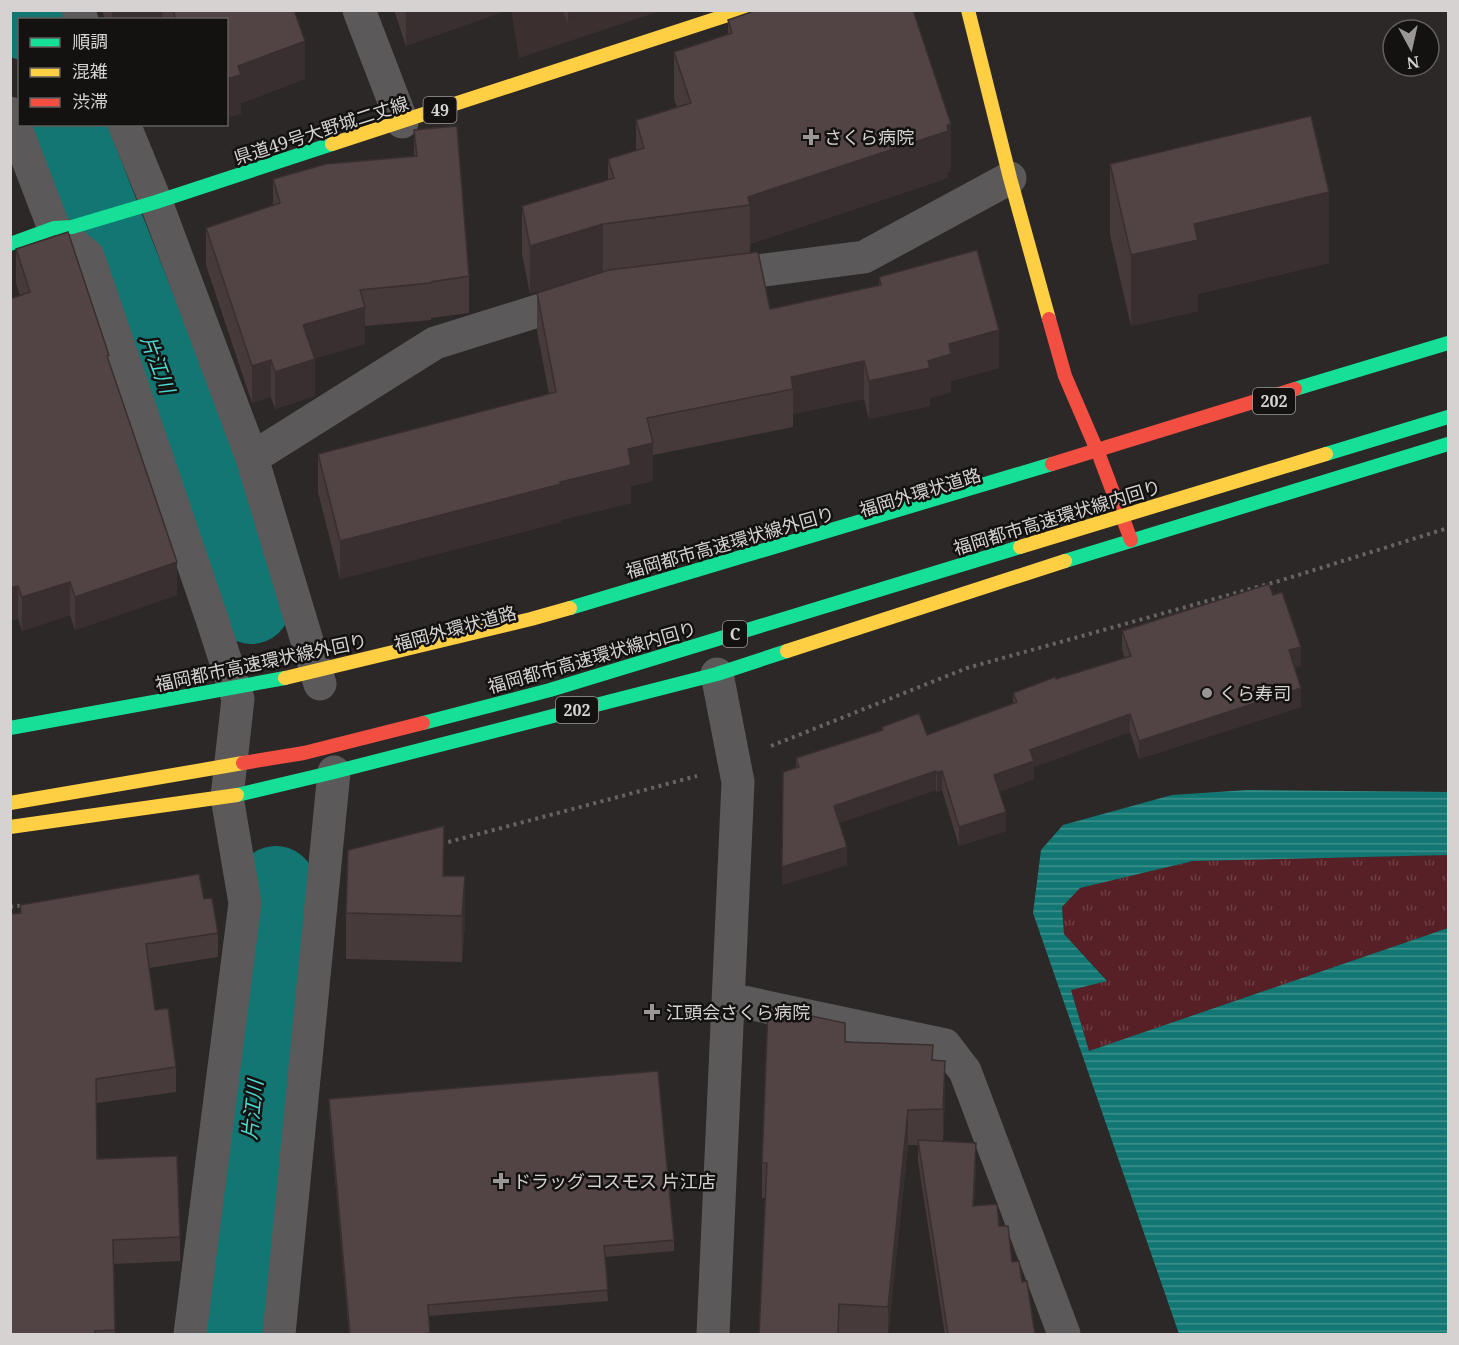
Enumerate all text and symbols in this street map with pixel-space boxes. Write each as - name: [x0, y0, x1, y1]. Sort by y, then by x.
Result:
- legend: [18, 18, 228, 126]
- north arrow: [1381, 18, 1441, 78]
- text: 順調: [72, 29, 108, 53]
- text: N: [1405, 51, 1421, 75]
- text: 混雑: [72, 59, 108, 83]
- text: 渋滞: [72, 89, 108, 113]
- street label: 県道49号大野城二丈線: [231, 90, 411, 170]
- road number: 49: [424, 97, 456, 123]
- place label: さくら病院: [824, 125, 914, 149]
- marker: さくら病院: [802, 128, 820, 146]
- water label: 片江川: [135, 331, 182, 399]
- road number: 202: [1253, 388, 1295, 414]
- street label: 福岡外環状道路: [856, 462, 984, 522]
- street label: 福岡都市高速環状線内回り: [950, 474, 1164, 560]
- street label: 福岡都市高速環状線外回り: [623, 501, 837, 583]
- street label: 福岡外環状道路: [391, 600, 519, 656]
- street label: 福岡都市高速環状線内回り: [485, 616, 699, 698]
- road number: C: [723, 621, 747, 647]
- street label: 福岡都市高速環状線外回り: [153, 628, 369, 696]
- place label: くら寿司: [1219, 681, 1291, 705]
- marker: くら寿司: [1200, 686, 1214, 700]
- road number: 202: [556, 697, 598, 723]
- place label: 江頭会さくら病院: [666, 1000, 810, 1024]
- marker: 江頭会さくら病院: [643, 1003, 661, 1021]
- water label: 片江川: [235, 1077, 269, 1141]
- place label: ドラッグコスモス 片江店: [513, 1169, 716, 1193]
- marker: ドラッグコスモス 片江店: [494, 1174, 508, 1188]

